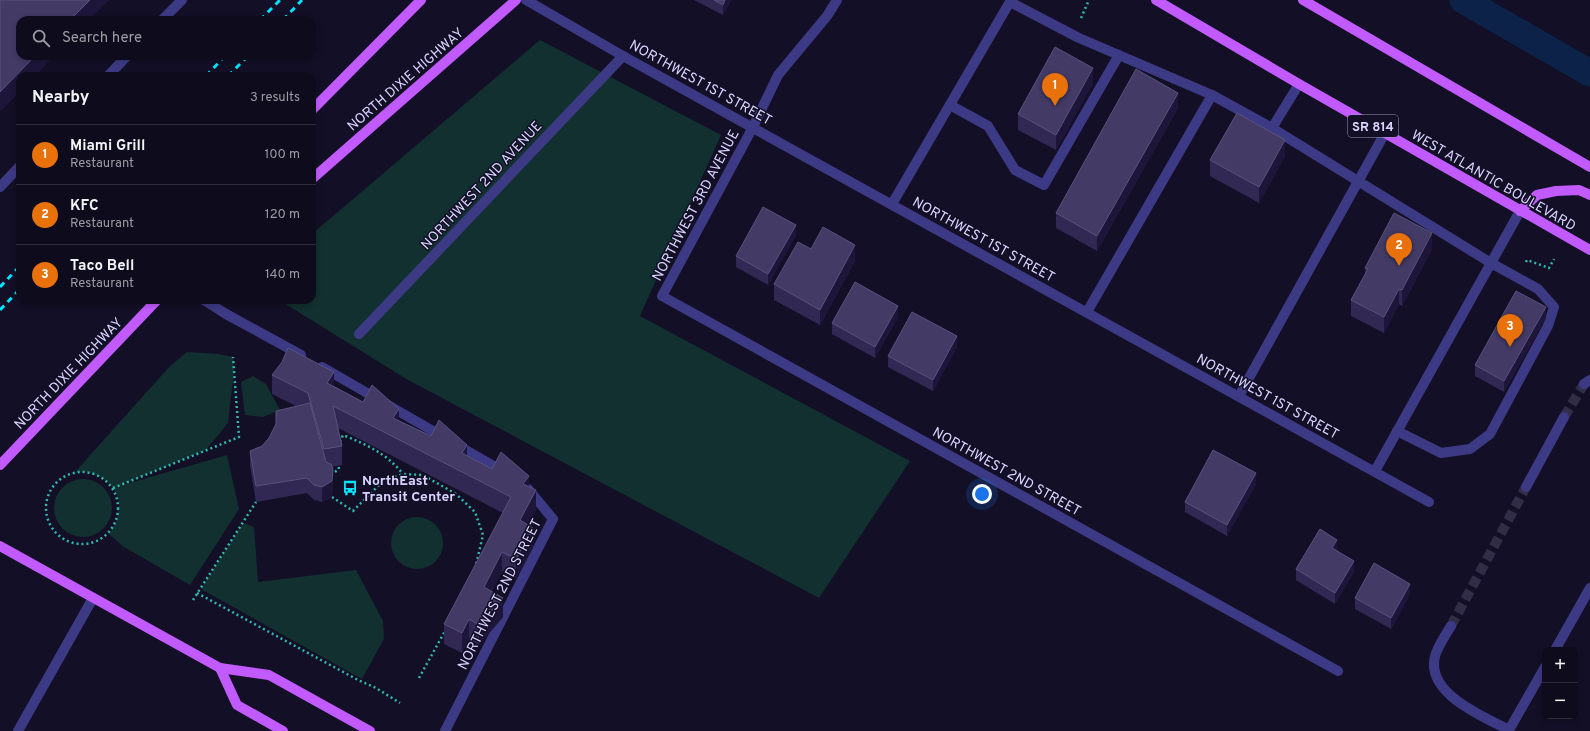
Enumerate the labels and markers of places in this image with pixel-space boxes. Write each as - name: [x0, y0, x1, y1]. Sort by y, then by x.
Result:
- pin: 1: [1042, 73, 1068, 106]
- pin: 2: [1386, 233, 1412, 266]
- pin: 3: [1497, 314, 1523, 347]
- place label: NorthEast Transit Center: [362, 473, 455, 506]
- bus stop icon: NorthEast Transit Center: [341, 479, 359, 497]

